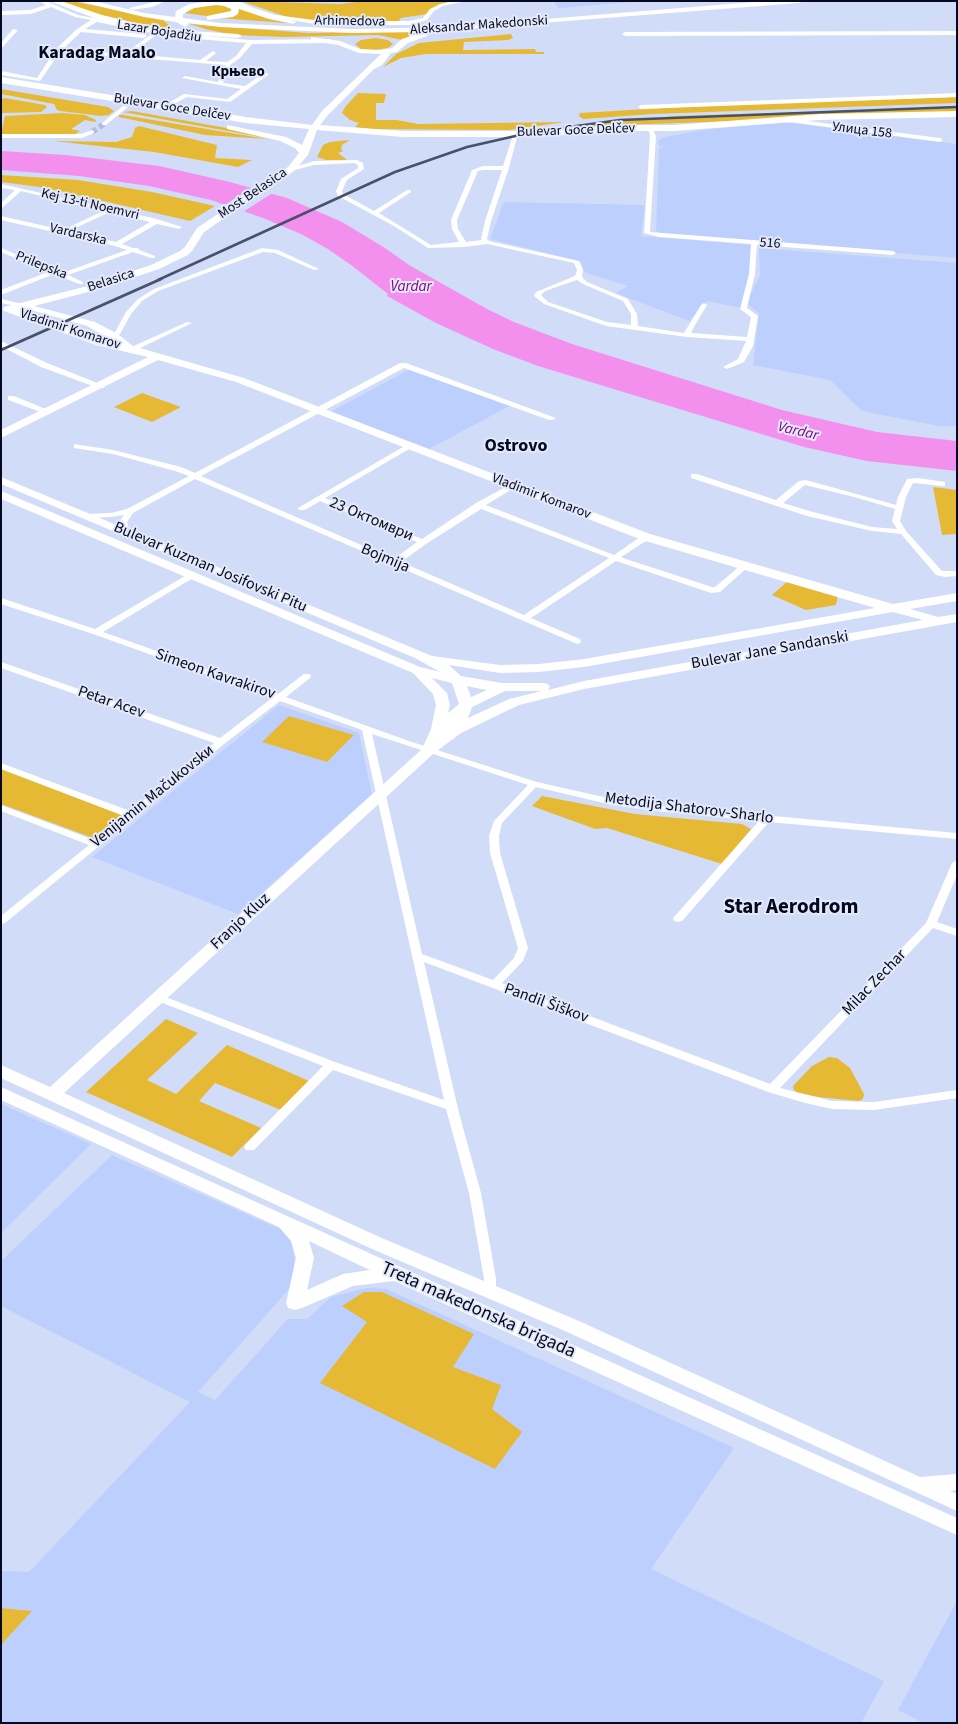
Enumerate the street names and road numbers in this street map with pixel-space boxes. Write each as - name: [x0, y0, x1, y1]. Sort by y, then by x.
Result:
- street label: Arhimedova: [315, 13, 385, 31]
- street label: Aleksandar Makedonski: [409, 13, 549, 39]
- street label: Lazar Bojadžiu: [116, 17, 202, 47]
- street label: Bulevar Goce Delčev: [112, 90, 232, 126]
- street label: Улица 158: [831, 119, 893, 143]
- street label: Bulevar Goce Delčev: [517, 121, 635, 141]
- street label: Most Belasica: [215, 165, 291, 223]
- street label: Kej 13-ti Noemvri: [39, 186, 141, 224]
- street label: Vardarska: [48, 220, 108, 250]
- street label: 516: [759, 235, 781, 253]
- street label: Prilepska: [13, 248, 69, 284]
- street label: Belasica: [85, 266, 137, 296]
- street label: Vladimir Komarov: [18, 306, 122, 354]
- street label: Vladimir Komarov: [489, 470, 593, 524]
- street label: 23 Октомври: [326, 494, 416, 546]
- street label: Bulevar Kuzman Josifovski Pitu: [110, 518, 310, 618]
- street label: Bojmija: [358, 540, 412, 578]
- street label: Bulevar Jane Sandanski: [690, 628, 850, 674]
- street label: Simeon Kavrakirov: [152, 645, 278, 705]
- street label: Petar Acev: [75, 683, 147, 723]
- street label: Venijamin Mačukovskи: [88, 741, 218, 853]
- street label: Metodija Shatorov-Sharlo: [603, 789, 775, 829]
- street label: Franjo Kluz: [207, 890, 275, 954]
- street label: Milac Zechar: [839, 946, 911, 1020]
- street label: Pandil Šiškov: [501, 980, 591, 1028]
- street label: Treta makedonska brigada: [377, 1258, 579, 1364]

